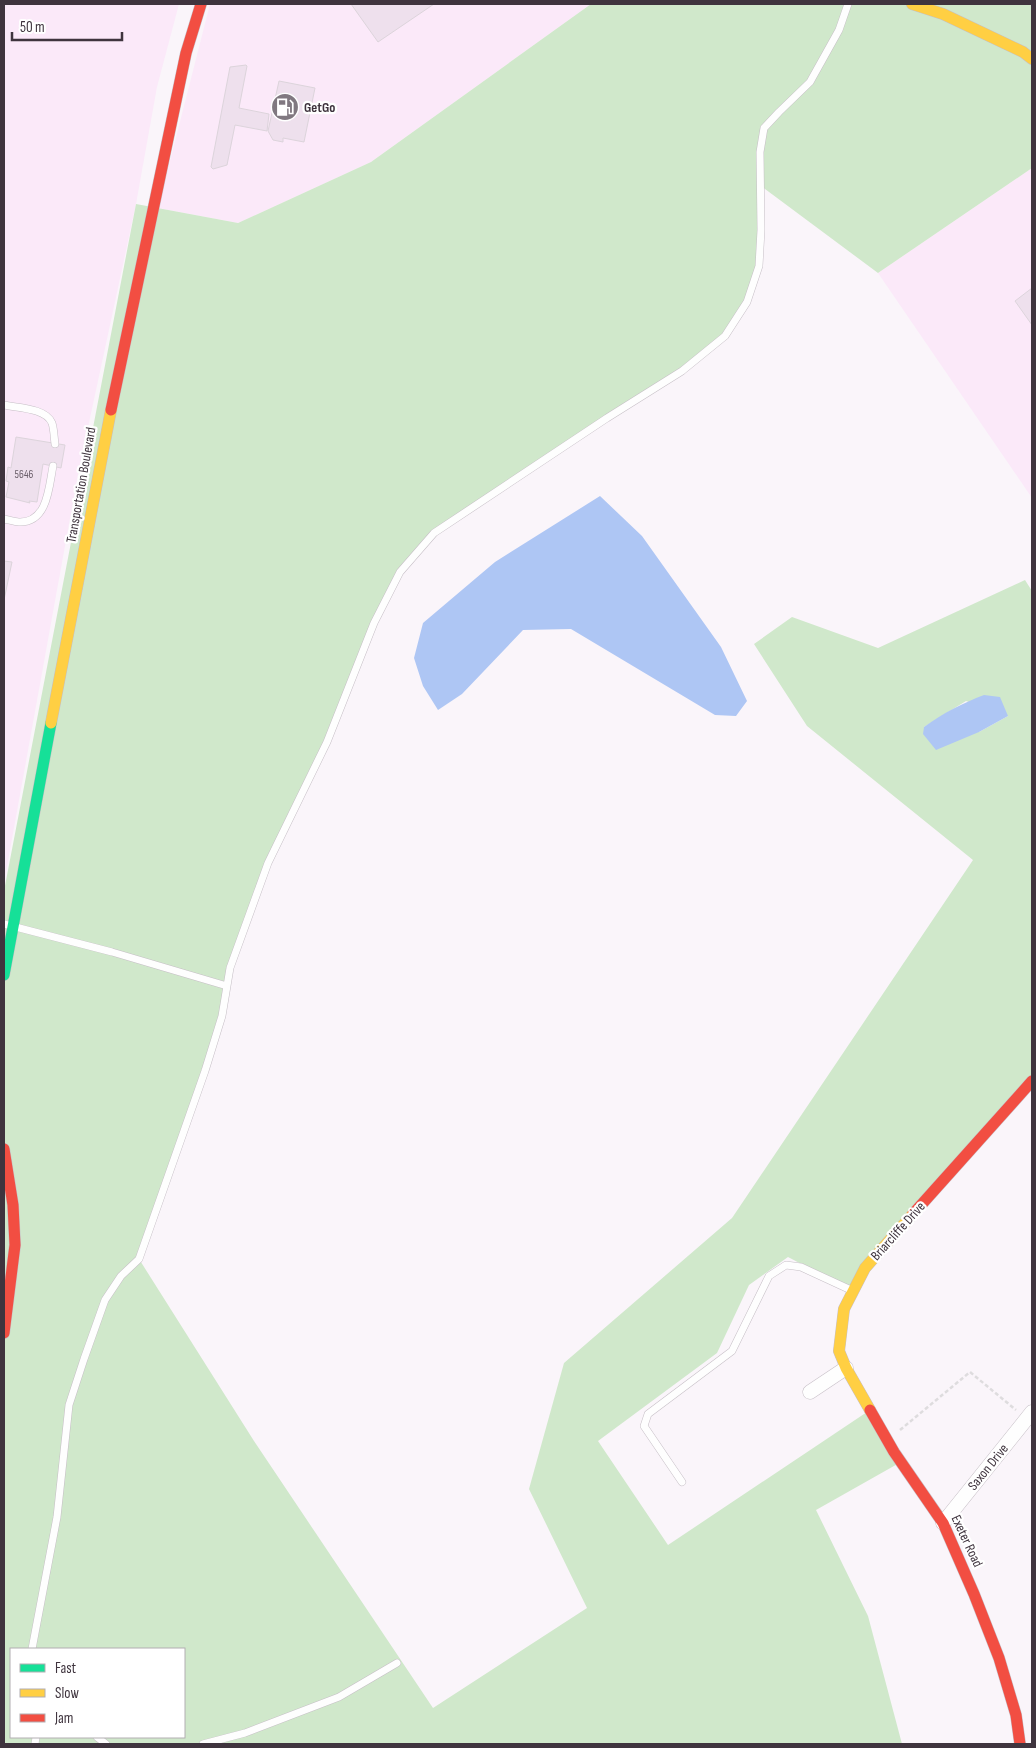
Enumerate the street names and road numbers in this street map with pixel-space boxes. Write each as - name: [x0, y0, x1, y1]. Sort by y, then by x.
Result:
- street label: Transportation Boulevard: [62, 426, 100, 544]
- street label: Briarcliffe Drive: [867, 1198, 929, 1264]
- street label: Saxon Drive: [964, 1440, 1012, 1494]
- street label: Exeter Road: [948, 1512, 987, 1570]

